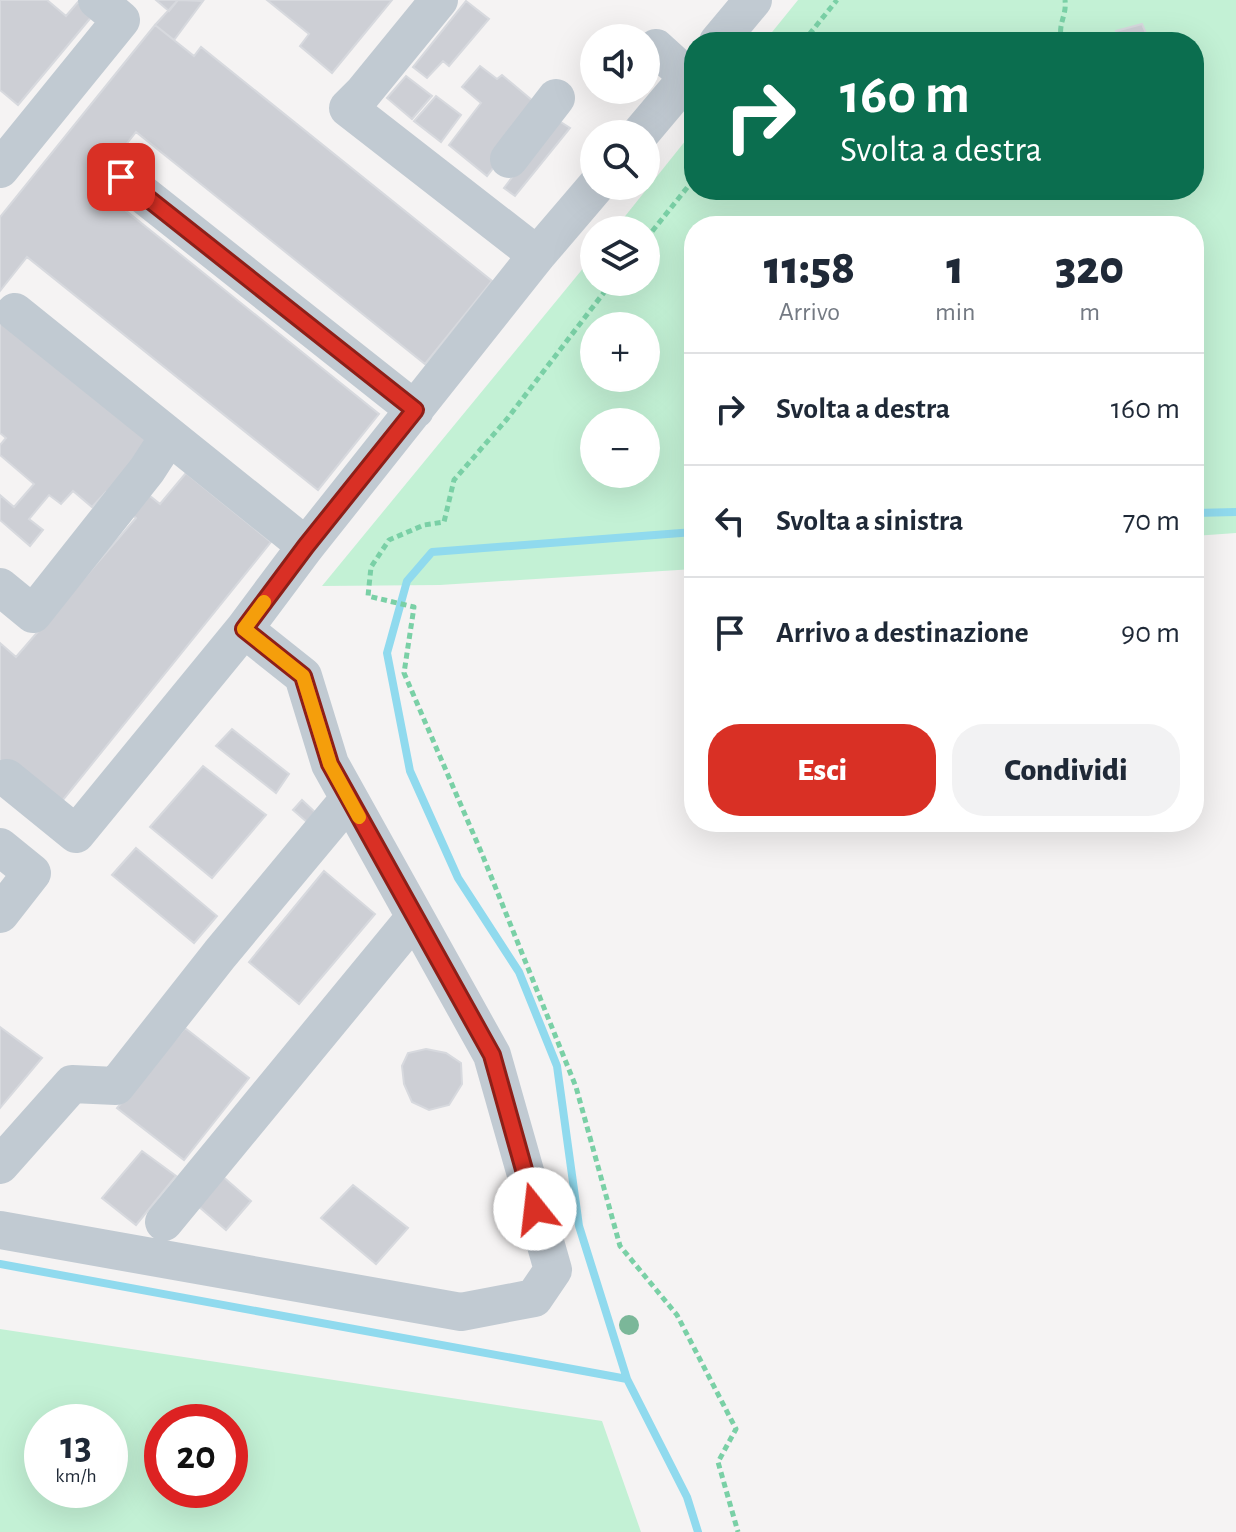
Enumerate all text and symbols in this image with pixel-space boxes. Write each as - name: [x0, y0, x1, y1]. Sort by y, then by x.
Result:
- map controls: [580, 24, 660, 488]
- button: sound: [580, 24, 660, 104]
- icon: right: [708, 64, 812, 168]
- text: 160 m: [840, 67, 970, 123]
- button: search: [580, 120, 660, 200]
- text: Svolta a destra: [840, 132, 1042, 168]
- pin: [87, 143, 155, 211]
- icon: arrive: [99, 155, 143, 199]
- button: layers: [580, 216, 660, 296]
- text: 11:58: [764, 245, 855, 293]
- text: 1: [946, 245, 964, 293]
- text: 320: [1055, 245, 1124, 293]
- text: Arrivo: [779, 299, 840, 325]
- text: min: [935, 299, 975, 325]
- text: m: [1079, 299, 1100, 325]
- button: +: [580, 312, 660, 392]
- icon: right: [708, 387, 752, 431]
- text: Svolta a destra: [776, 394, 950, 424]
- text: 160 m: [1111, 394, 1180, 424]
- button: −: [580, 408, 660, 488]
- icon: left: [708, 499, 752, 543]
- text: Svolta a sinistra: [776, 506, 963, 536]
- text: 70 m: [1123, 506, 1180, 536]
- icon: arrive: [708, 611, 752, 655]
- text: Arrivo a destinazione: [776, 618, 1029, 648]
- text: 90 m: [1121, 618, 1180, 648]
- button: Esci: [708, 724, 936, 816]
- button: Condividi: [952, 724, 1180, 816]
- position arrow: [493, 1167, 577, 1251]
- speed limit sign: 20: [144, 1404, 248, 1508]
- text: 13: [60, 1426, 92, 1466]
- text: km/h: [55, 1466, 97, 1486]

